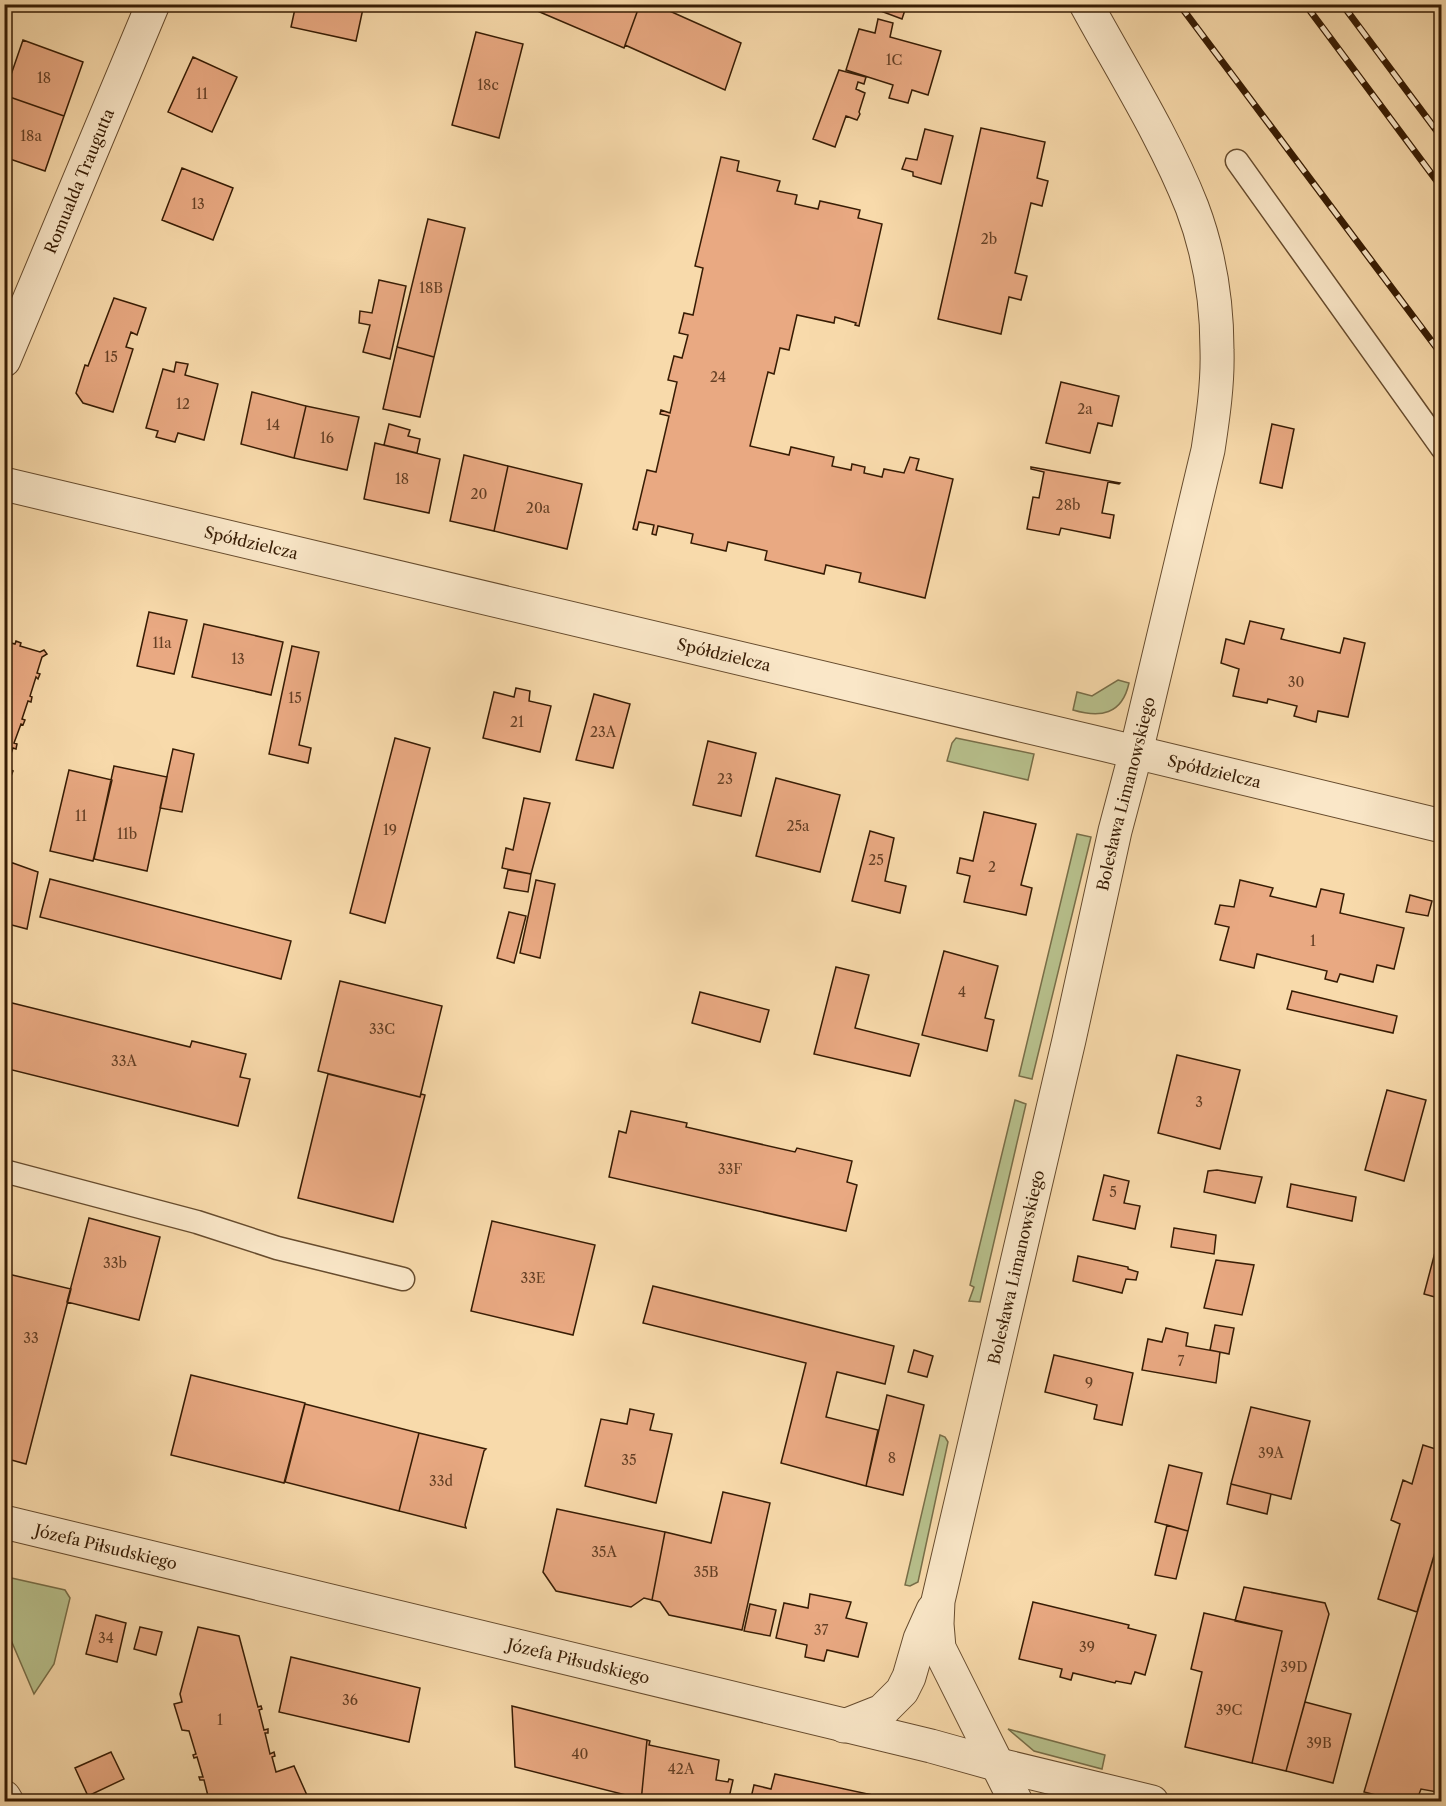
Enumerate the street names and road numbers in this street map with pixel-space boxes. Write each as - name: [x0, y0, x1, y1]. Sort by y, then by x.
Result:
- street label: Romualda Traugutta: [40, 105, 118, 257]
- street label: Spółdzielcza: [202, 522, 301, 563]
- street label: Spółdzielcza: [675, 634, 774, 675]
- street label: Bolesława Limanowskiego: [1092, 695, 1159, 893]
- street label: Spółdzielcza: [1166, 750, 1264, 792]
- street label: Bolesława Limanowskiego: [984, 1168, 1048, 1367]
- street label: Józefa Piłsudskiego: [30, 1519, 179, 1574]
- street label: Józefa Piłsudskiego: [502, 1633, 652, 1688]

